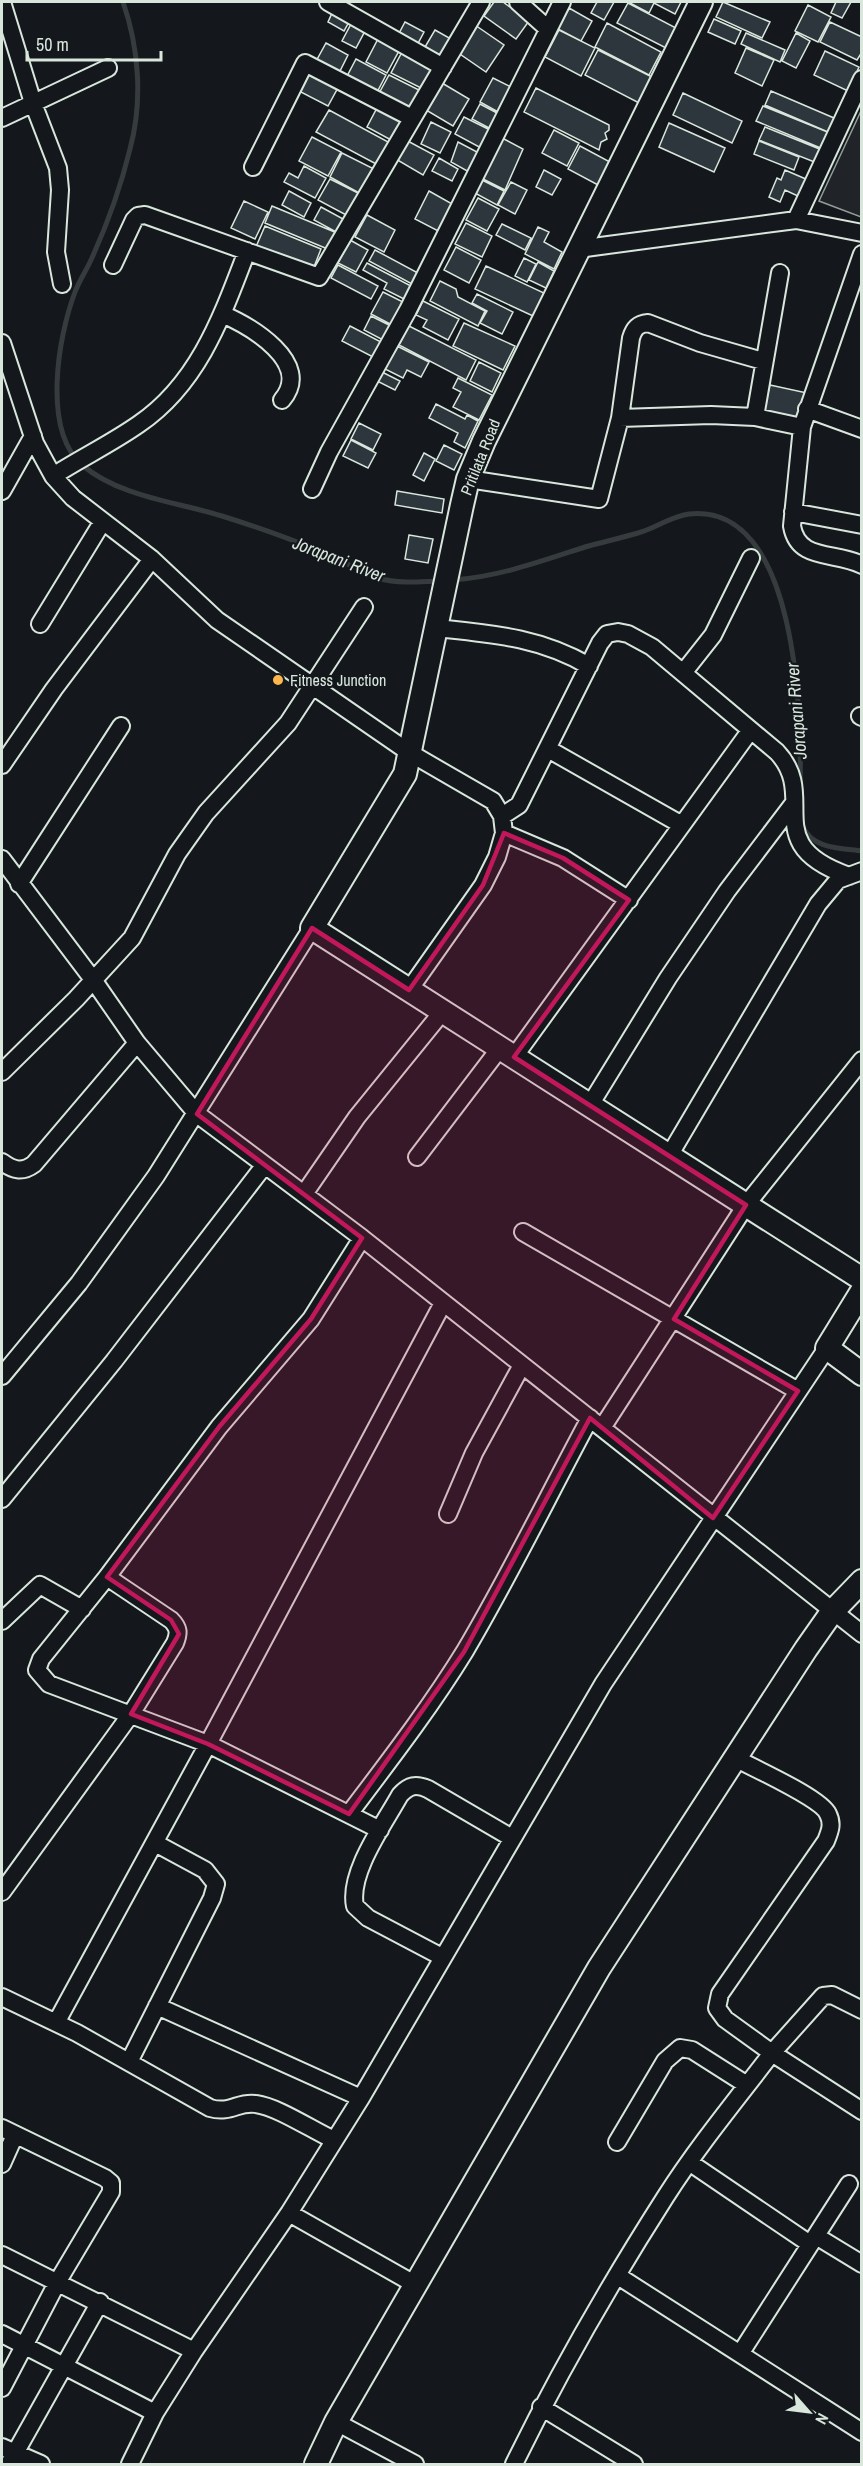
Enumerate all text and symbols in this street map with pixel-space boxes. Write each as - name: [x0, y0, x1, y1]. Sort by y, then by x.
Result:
- scale bar: [27, 24, 160, 62]
- text: 50 m: [36, 32, 69, 57]
- street label: Pritilata Road: [455, 416, 505, 498]
- water label: Jorapani River: [288, 530, 390, 588]
- water label: Jorapani River: [779, 661, 813, 761]
- place label: Fitness Junction: [290, 669, 386, 691]
- marker: Fitness Junction: [271, 673, 285, 687]
- north arrow: [779, 2382, 839, 2442]
- text: N: [810, 2410, 834, 2428]

